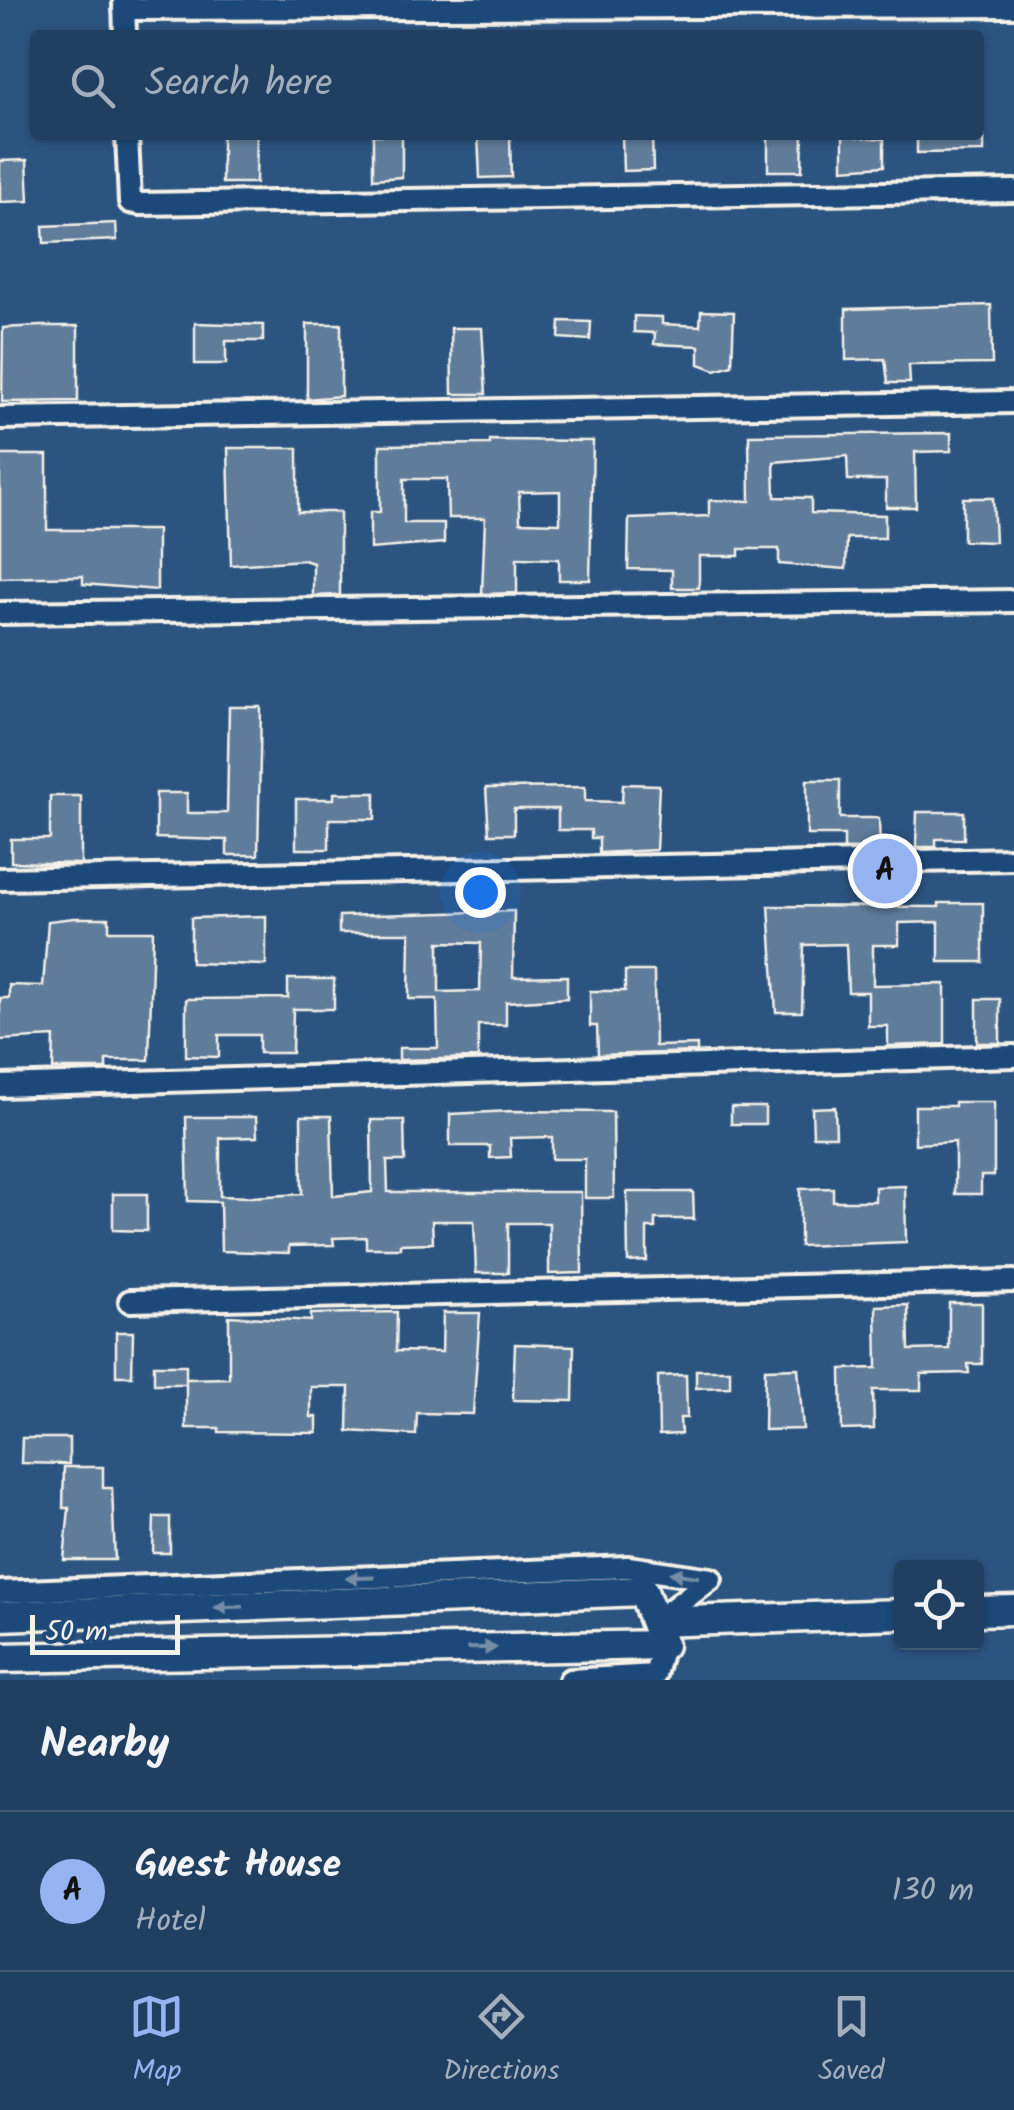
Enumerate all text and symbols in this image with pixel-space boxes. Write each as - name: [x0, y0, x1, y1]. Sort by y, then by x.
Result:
- search box: [30, 30, 984, 140]
- text: Search here: [145, 55, 332, 115]
- icon: search: [65, 58, 120, 113]
- pin: A: [852, 834, 918, 908]
- your location: [455, 867, 506, 918]
- map controls: [894, 1560, 984, 1650]
- button: locate: [894, 1560, 984, 1650]
- one-way arrow: [668, 1567, 700, 1583]
- one-way arrow: [344, 1570, 376, 1586]
- one-way arrow: [213, 1600, 245, 1616]
- scale bar: [30, 1610, 180, 1654]
- text: 50 m: [45, 1610, 108, 1655]
- one-way arrow: [467, 1640, 499, 1656]
- text: Nearby: [40, 1712, 169, 1779]
- text: Guest House: [135, 1836, 341, 1896]
- text: A: [62, 1866, 83, 1917]
- text: 130 m: [891, 1866, 974, 1917]
- text: Hotel: [135, 1896, 206, 1947]
- tab: Map: [129, 1989, 184, 2094]
- tab: Directions: [443, 1989, 559, 2094]
- tab: Saved: [818, 1989, 885, 2094]

